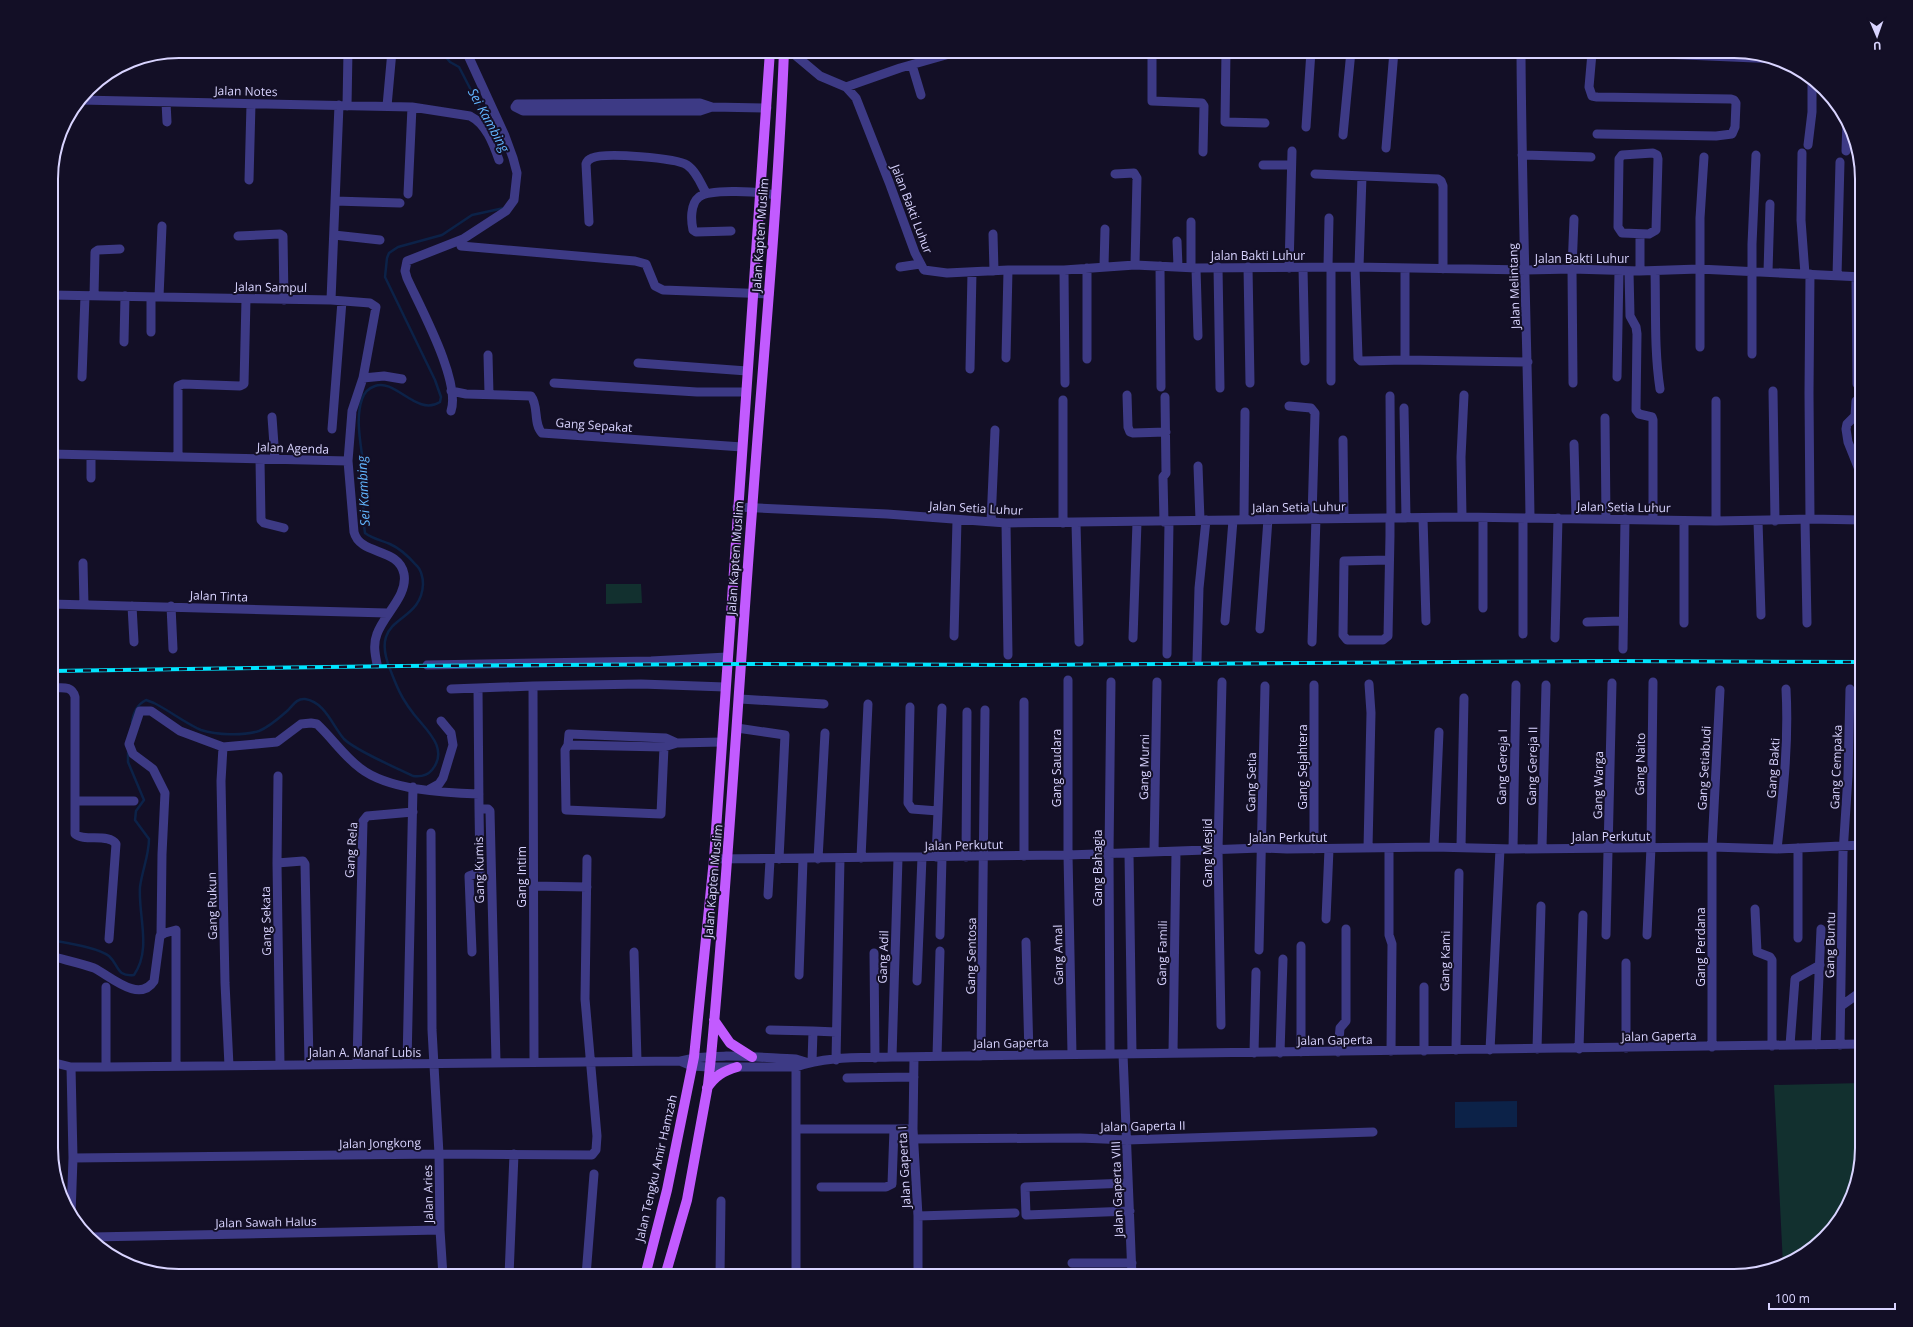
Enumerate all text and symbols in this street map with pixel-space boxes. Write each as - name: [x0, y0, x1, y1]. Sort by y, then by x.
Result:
- north arrow: [1857, 16, 1897, 56]
- text: U: [1873, 39, 1882, 54]
- street label: Jalan Notes: [213, 82, 278, 100]
- water label: Sei Kambing: [464, 85, 515, 156]
- street label: Jalan Bakti Luhur: [887, 161, 937, 256]
- street label: Jalan Kapten Muslim: [747, 178, 772, 293]
- street label: Jalan Melintang: [1504, 242, 1524, 330]
- street label: Jalan Bakti Luhur: [1210, 247, 1305, 264]
- street label: Jalan Bakti Luhur: [1534, 250, 1629, 267]
- street label: Jalan Sampul: [234, 278, 307, 296]
- street label: Gang Sepakat: [555, 414, 633, 436]
- street label: Jalan Agenda: [256, 438, 329, 458]
- water label: Sei Kambing: [352, 454, 374, 527]
- street label: Jalan Setia Luhur: [928, 497, 1023, 519]
- street label: Jalan Setia Luhur: [1251, 498, 1346, 516]
- street label: Jalan Setia Luhur: [1576, 498, 1671, 516]
- street label: Jalan Kapten Muslim: [722, 501, 747, 616]
- street label: Jalan Tinta: [189, 586, 248, 606]
- street label: Gang Sejahtera: [1294, 724, 1311, 810]
- street label: Gang Cempaka: [1826, 724, 1846, 810]
- street label: Gang Setiabudi: [1693, 725, 1715, 811]
- street label: Gang Gereja II: [1523, 726, 1541, 806]
- street label: Gang Saudara: [1048, 729, 1065, 807]
- street label: Gang Gereja I: [1493, 729, 1511, 805]
- street label: Gang Naito: [1631, 733, 1649, 795]
- street label: Gang Murni: [1135, 734, 1153, 800]
- street label: Gang Bakti: [1762, 737, 1784, 799]
- street label: Gang Warga: [1589, 751, 1607, 819]
- street label: Gang Setia: [1242, 752, 1260, 812]
- street label: Gang Mesjid: [1199, 818, 1216, 888]
- street label: Gang Rela: [341, 821, 361, 879]
- street label: Jalan Kapten Muslim: [699, 823, 726, 939]
- street label: Jalan Perkutut: [1571, 828, 1650, 845]
- street label: Gang Bahagia: [1089, 829, 1106, 907]
- street label: Jalan Perkutut: [1248, 829, 1327, 846]
- street label: Gang Kumis: [470, 836, 488, 904]
- street label: Jalan Perkutut: [924, 836, 1003, 854]
- street label: Gang Intim: [513, 846, 530, 908]
- street label: Gang Rukun: [203, 872, 221, 940]
- street label: Gang Sekata: [257, 886, 275, 956]
- street label: Gang Perdana: [1692, 907, 1709, 987]
- street label: Gang Buntu: [1821, 912, 1839, 978]
- street label: Gang Sentosa: [962, 917, 980, 995]
- street label: Gang Famili: [1153, 920, 1171, 986]
- street label: Gang Amal: [1049, 924, 1067, 986]
- street label: Gang Adil: [874, 930, 892, 984]
- street label: Gang Kami: [1436, 931, 1454, 991]
- street label: Jalan Gaperta: [1620, 1027, 1697, 1045]
- street label: Jalan Gaperta: [1296, 1031, 1373, 1049]
- street label: Jalan Gaperta: [972, 1034, 1049, 1052]
- street label: Jalan A. Manaf Lubis: [308, 1044, 421, 1061]
- street label: Jalan Tengku Amir Hamzah: [631, 1093, 681, 1244]
- street label: Jalan Gaperta II: [1099, 1117, 1186, 1135]
- street label: Jalan Gaperta I: [893, 1126, 915, 1209]
- street label: Jalan Jongkong: [338, 1134, 422, 1152]
- street label: Jalan Gaperta VIII: [1107, 1141, 1127, 1238]
- street label: Jalan Aries: [419, 1165, 437, 1224]
- street label: Jalan Sawah Halus: [214, 1213, 317, 1231]
- scale bar: [1769, 1285, 1895, 1311]
- text: 100 m: [1775, 1290, 1810, 1307]

